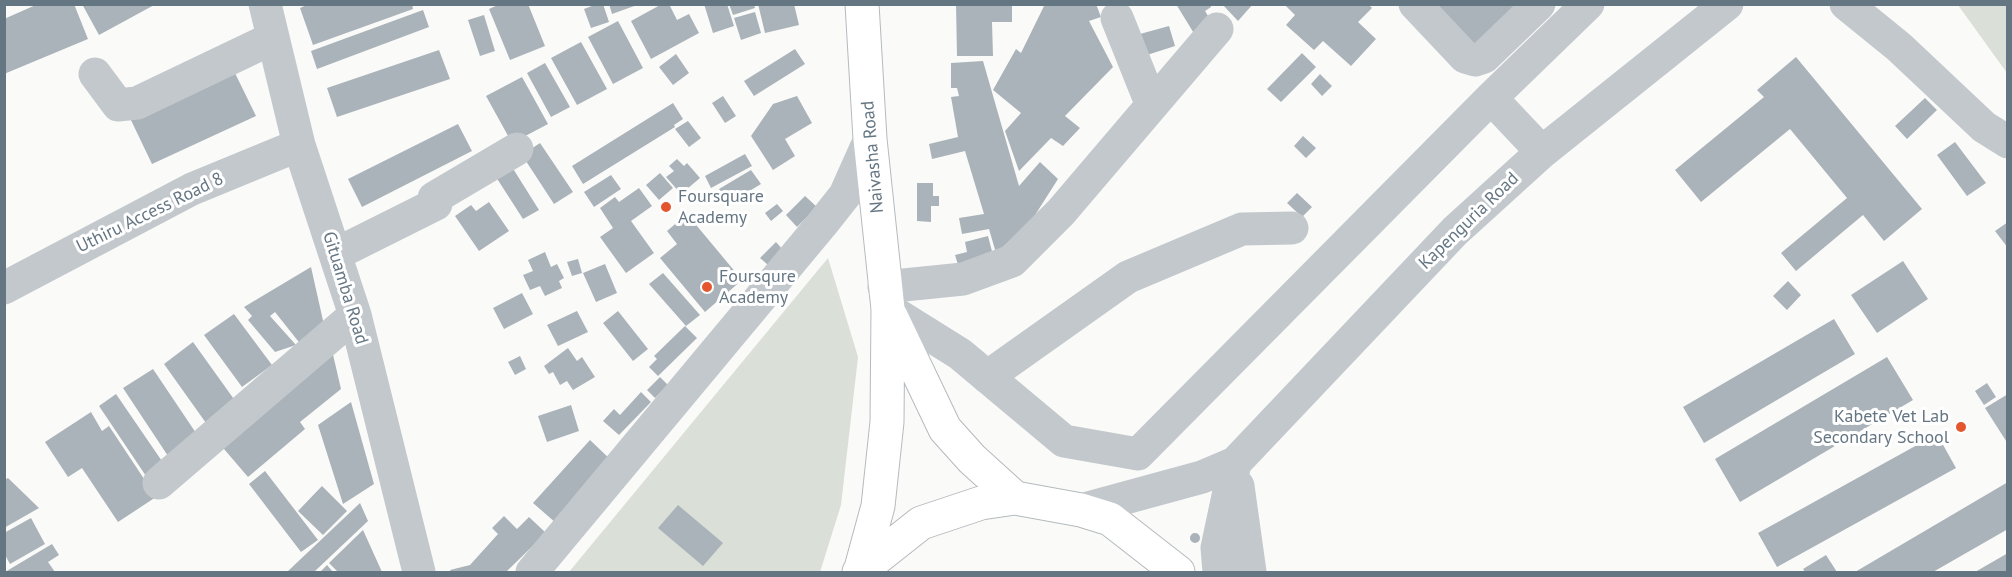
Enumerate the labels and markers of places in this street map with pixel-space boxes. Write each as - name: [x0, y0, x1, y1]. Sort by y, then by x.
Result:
- place label: Foursquare Academy: [678, 186, 764, 228]
- marker: Foursquare Academy: [659, 200, 673, 214]
- place label: Foursqure Academy: [719, 266, 796, 308]
- marker: Foursqure Academy: [700, 280, 714, 294]
- place label: Kabete Vet Lab Secondary School: [1813, 406, 1949, 448]
- marker: Kabete Vet Lab Secondary School: [1954, 420, 1968, 434]

